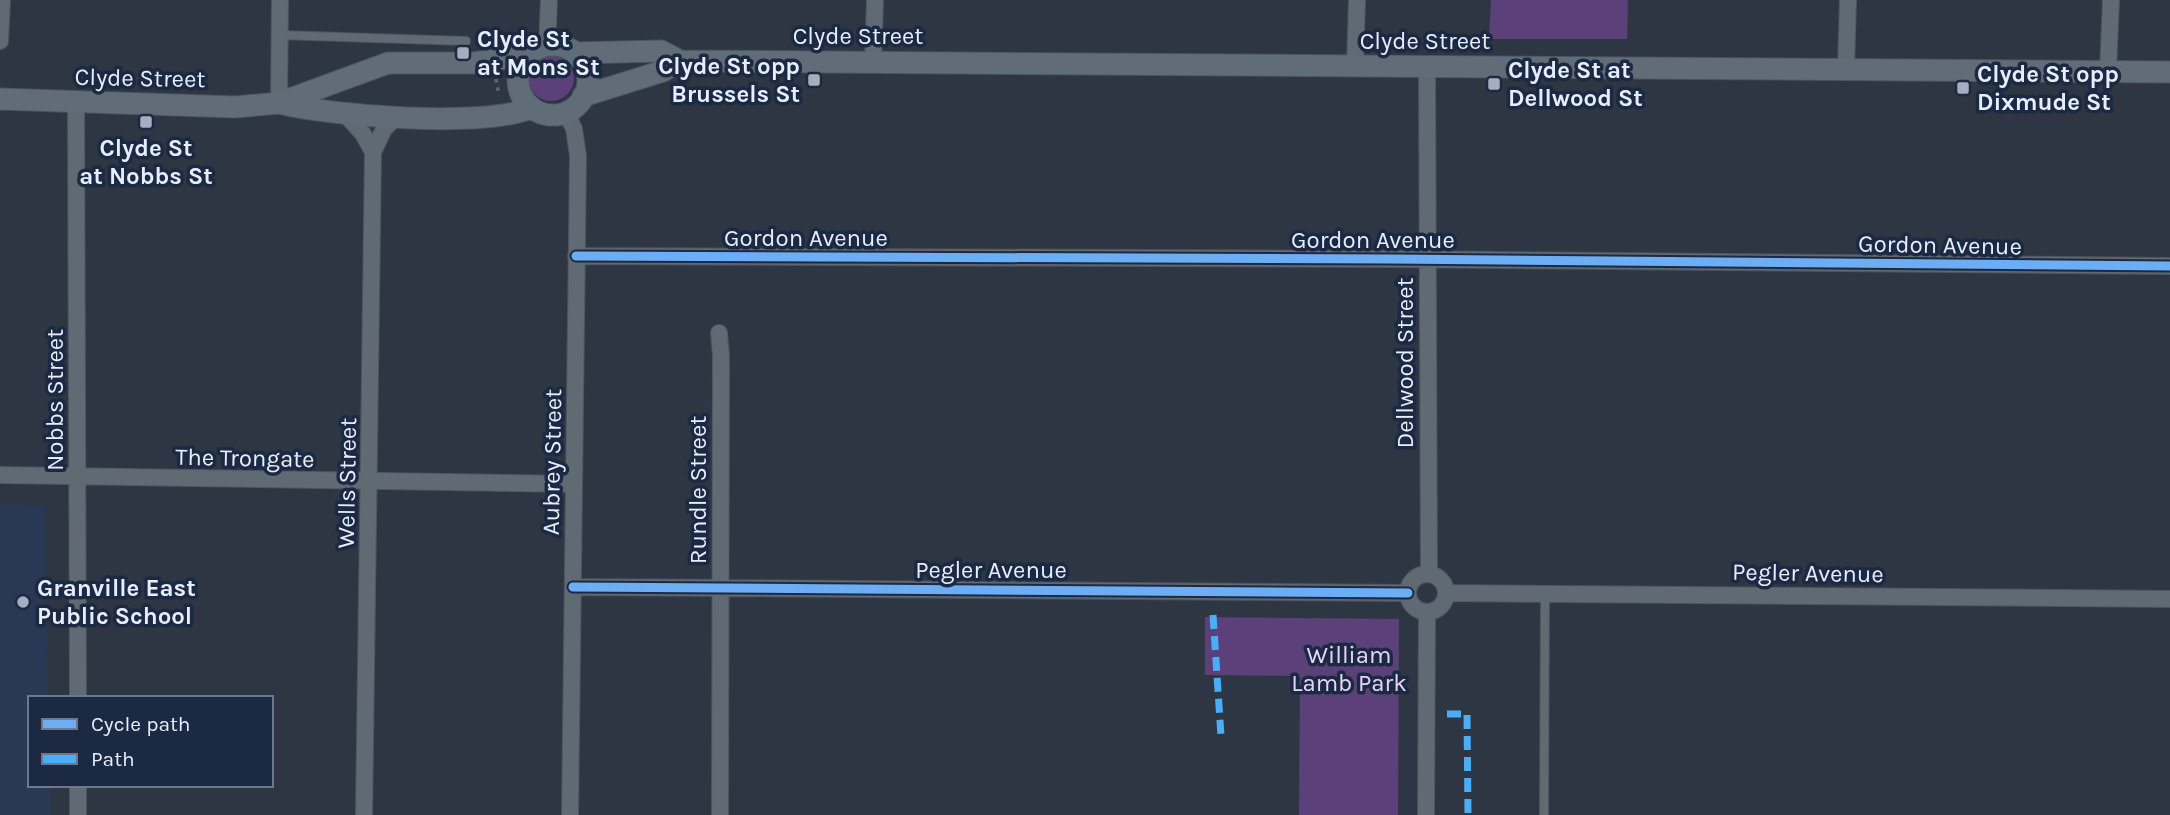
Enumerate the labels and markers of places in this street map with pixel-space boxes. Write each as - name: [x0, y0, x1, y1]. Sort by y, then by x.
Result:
- place label: Clyde St at Mons St: [477, 25, 600, 81]
- marker: Clyde St at Mons St: [455, 45, 471, 61]
- place label: Clyde St opp Brussels St: [658, 52, 800, 108]
- place label: Clyde St at Dellwood St: [1508, 56, 1643, 112]
- place label: Clyde St opp Dixmude St: [1977, 60, 2119, 116]
- marker: Clyde St opp Brussels St: [806, 72, 822, 88]
- marker: Clyde St at Dellwood St: [1486, 76, 1502, 92]
- marker: Clyde St opp Dixmude St: [1955, 80, 1971, 96]
- marker: Clyde St at Nobbs St: [138, 114, 154, 130]
- place label: Clyde St at Nobbs St: [79, 134, 213, 190]
- place label: Granville East Public School: [37, 574, 196, 630]
- marker: Granville East Public School: [15, 594, 31, 610]

